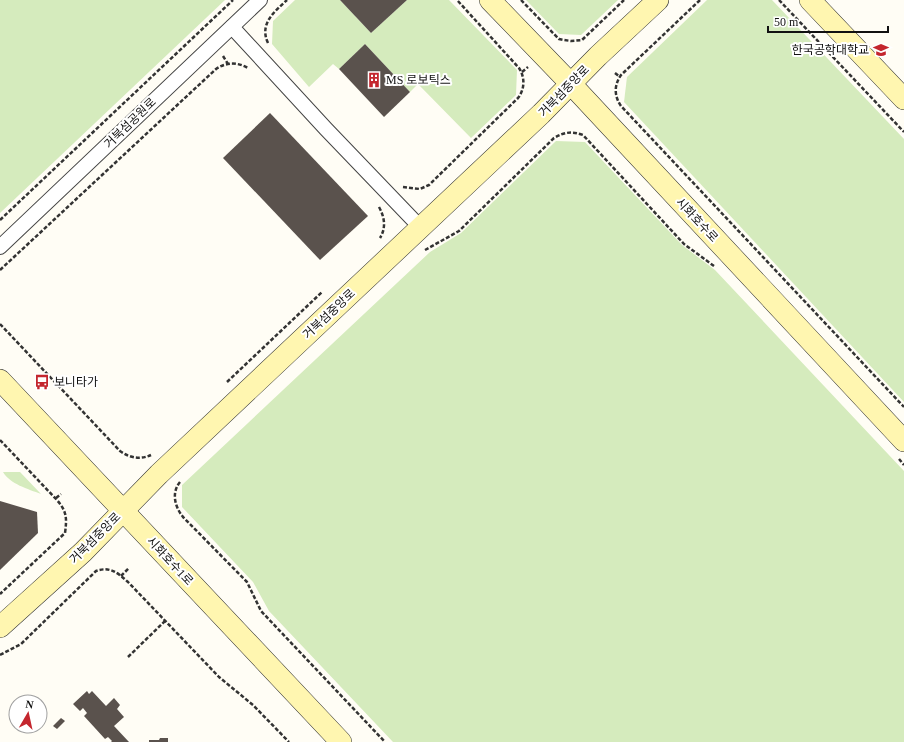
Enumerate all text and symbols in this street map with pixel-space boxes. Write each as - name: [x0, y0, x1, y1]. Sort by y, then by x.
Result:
- scale bar: [768, 8, 888, 34]
- text: 50 m: [774, 15, 799, 29]
- school or university icon: 한국공학대학교: [872, 41, 890, 59]
- place label: 한국공학대학교: [792, 43, 869, 57]
- street label: 거북섬중앙로: [536, 62, 592, 120]
- building icon: MS 로보틱스: [365, 71, 383, 89]
- place label: MS 로보틱스: [386, 73, 451, 87]
- street label: 거북섬공원로: [101, 95, 159, 151]
- street label: 시화호수로: [673, 195, 721, 245]
- street label: 거북섬중앙로: [300, 286, 358, 342]
- bus stop icon: 보니타가: [33, 373, 51, 391]
- place label: 보니타가: [54, 375, 98, 389]
- street label: 거북섬중앙로: [67, 510, 123, 566]
- street label: 시화호수1로: [144, 534, 196, 588]
- north arrow: [8, 694, 48, 734]
- text: N: [25, 698, 34, 711]

